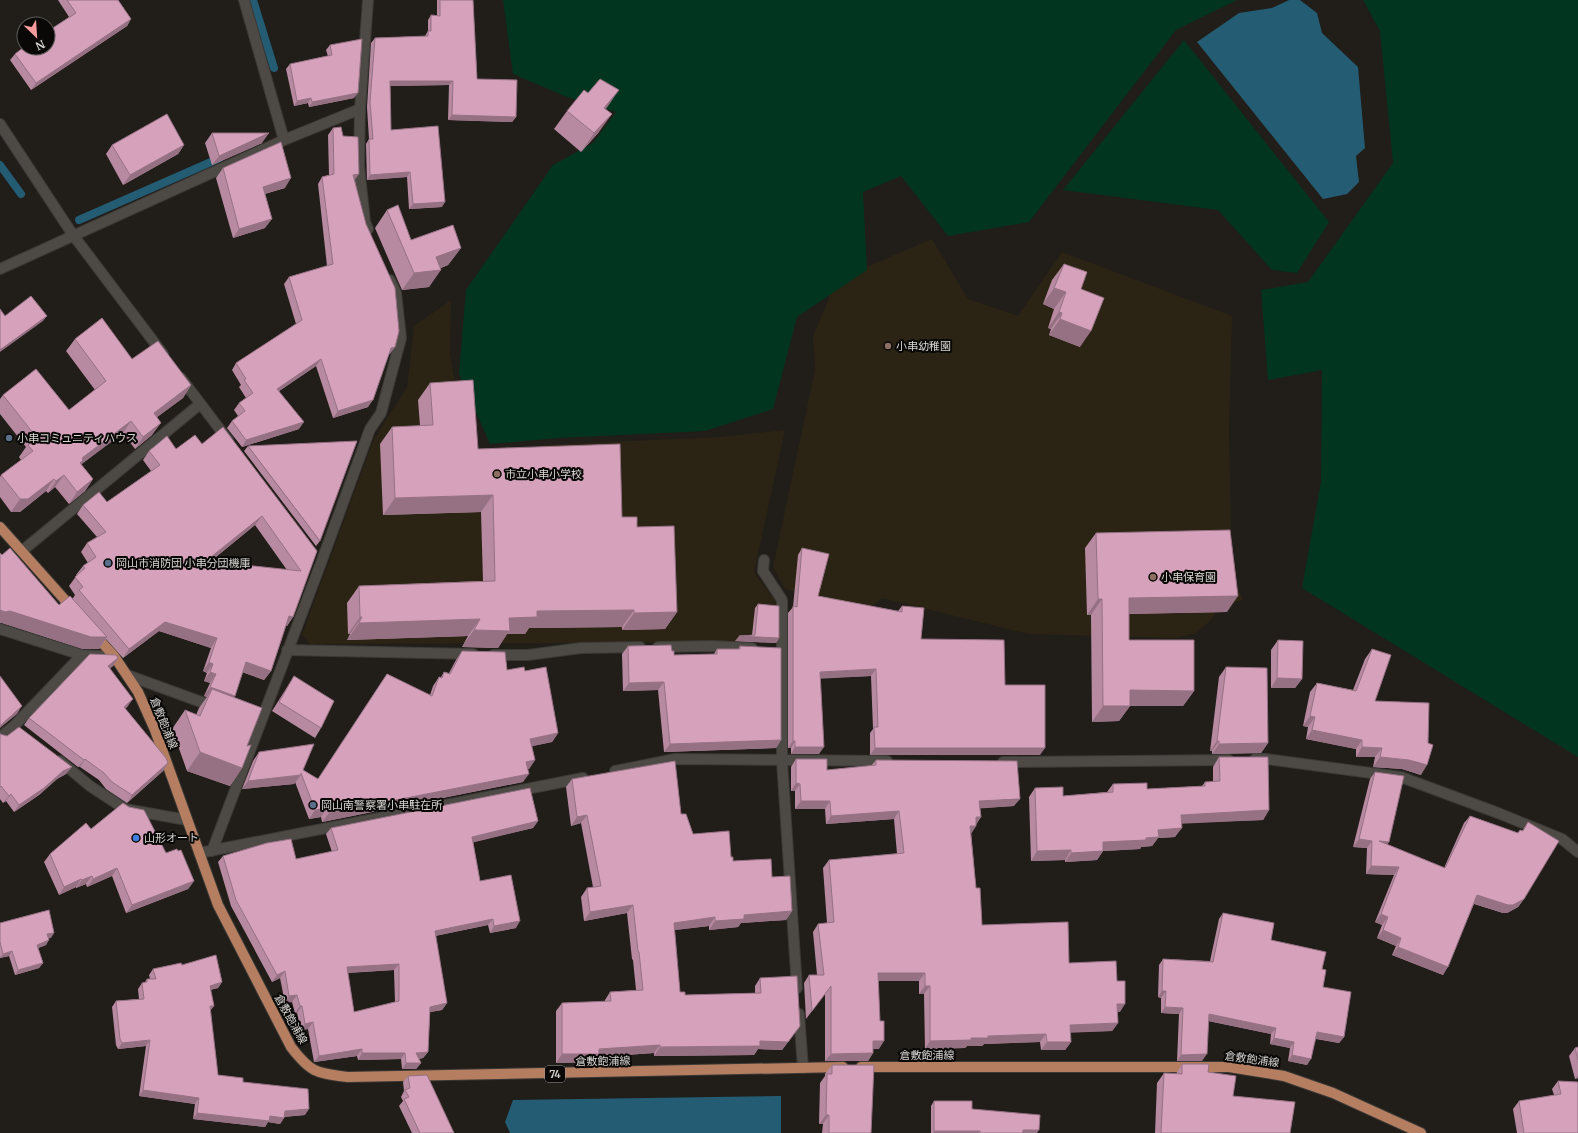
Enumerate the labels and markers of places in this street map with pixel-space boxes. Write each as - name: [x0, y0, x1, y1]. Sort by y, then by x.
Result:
- place label: 小串幼稚園: [896, 339, 951, 353]
- marker: 小串幼稚園: [883, 341, 893, 351]
- place label: 小串コミュニティハウス: [17, 431, 137, 445]
- marker: 小串コミュニティハウス: [4, 433, 14, 443]
- place label: 市立小串小学校: [505, 467, 582, 481]
- marker: 市立小串小学校: [492, 469, 502, 479]
- place label: 岡山市消防団 小串分団機庫: [116, 556, 251, 570]
- marker: 岡山市消防団 小串分団機庫: [103, 558, 113, 568]
- place label: 小串保育園: [1161, 570, 1216, 584]
- marker: 小串保育園: [1148, 572, 1158, 582]
- place label: 岡山南警察署小串駐在所: [321, 798, 443, 812]
- marker: 岡山南警察署小串駐在所: [308, 800, 318, 810]
- place label: 山形オート: [144, 831, 199, 845]
- marker: 山形オート: [131, 833, 141, 843]

